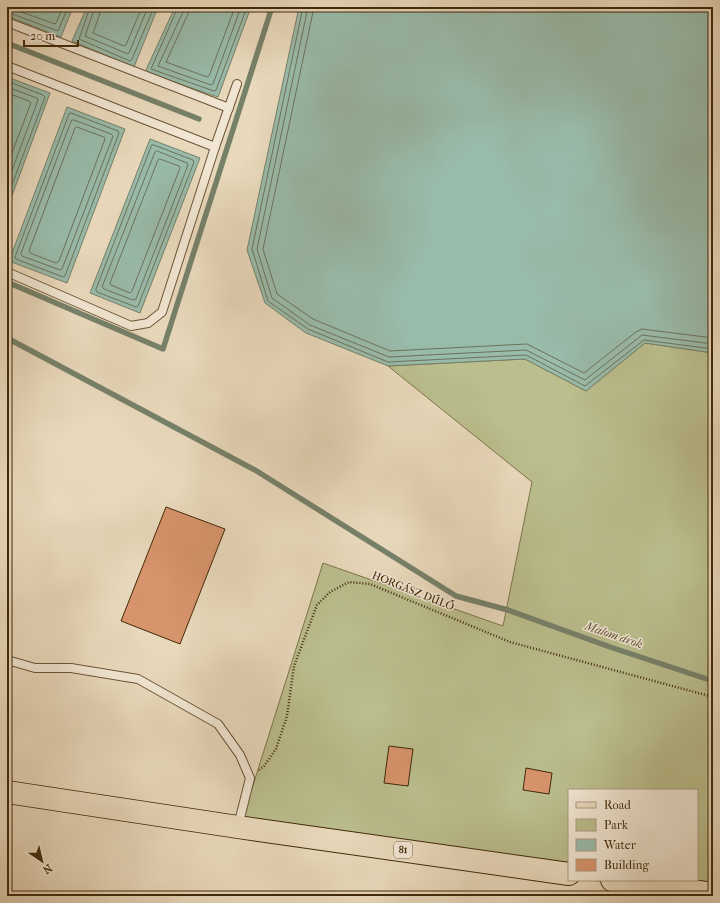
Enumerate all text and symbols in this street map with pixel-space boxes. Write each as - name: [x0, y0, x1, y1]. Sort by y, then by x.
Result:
- scale bar: [24, 22, 78, 48]
- text: 20 m: [30, 29, 55, 43]
- street label: HORGÁSZ DŰLŐ: [370, 569, 456, 614]
- water label: Malom árok: [582, 618, 645, 651]
- legend: [568, 789, 698, 881]
- text: Road: [604, 798, 631, 812]
- text: Park: [604, 818, 629, 832]
- text: Water: [603, 838, 637, 852]
- north arrow: [22, 841, 62, 881]
- road number: 81: [394, 842, 412, 858]
- text: Building: [604, 858, 649, 872]
- text: N: [40, 861, 55, 877]

